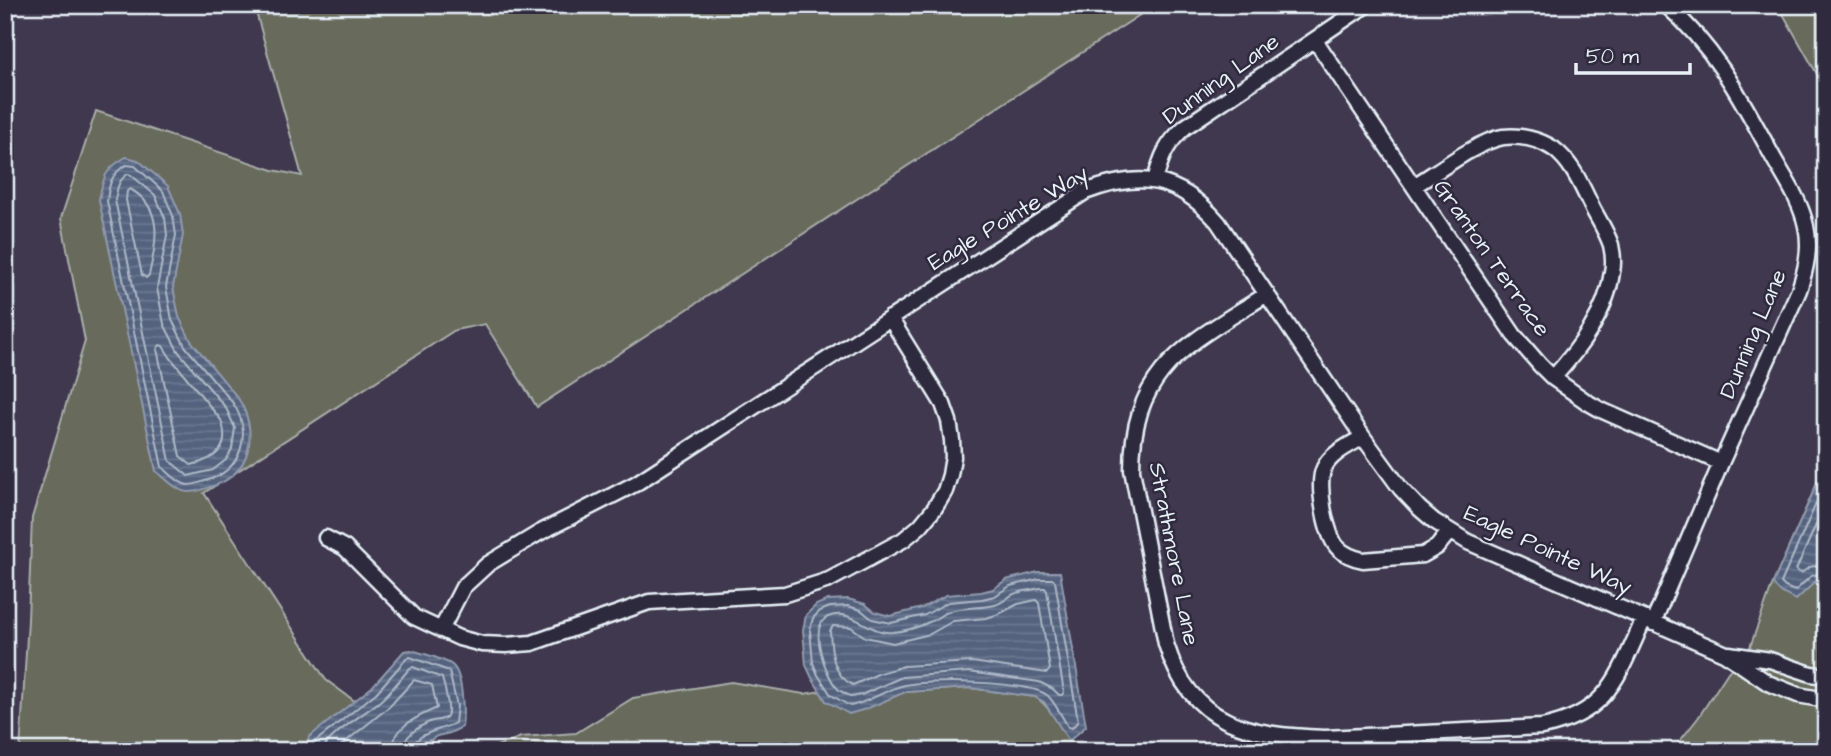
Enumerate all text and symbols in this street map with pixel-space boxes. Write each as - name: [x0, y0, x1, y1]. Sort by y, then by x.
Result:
- street label: Dunning Lane: [1156, 26, 1286, 133]
- scale bar: [1576, 32, 1689, 76]
- text: 50 m: [1586, 42, 1640, 71]
- street label: Eagle Pointe Way: [922, 157, 1095, 279]
- street label: Granton Terrace: [1426, 173, 1558, 343]
- street label: Dunning Lane: [1711, 265, 1795, 404]
- street label: Strathmore Lane: [1141, 460, 1207, 648]
- street label: Eagle Pointe Way: [1458, 497, 1638, 604]

